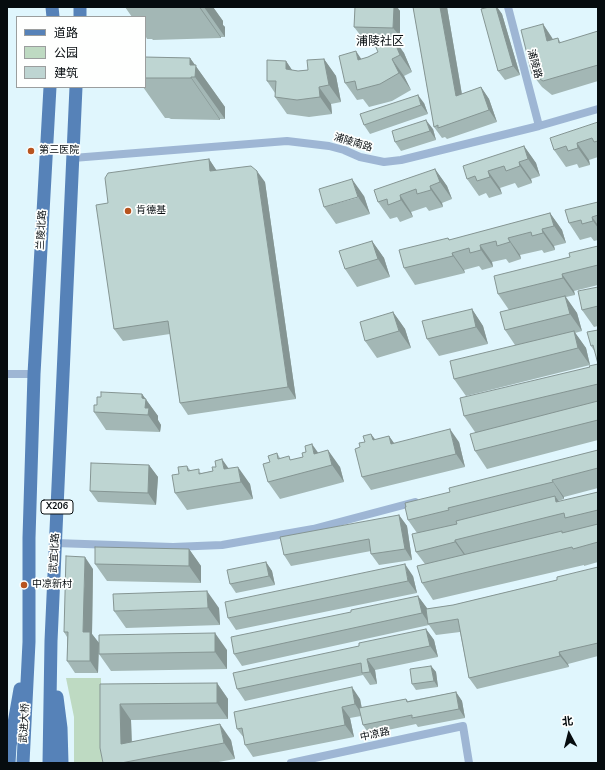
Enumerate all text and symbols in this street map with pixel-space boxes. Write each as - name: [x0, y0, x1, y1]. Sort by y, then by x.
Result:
- legend: [16, 16, 146, 88]
- text: 道路: [54, 25, 78, 41]
- district label: 浦陵社区: [356, 35, 404, 49]
- text: 公园: [54, 45, 78, 61]
- street label: 浦陵路: [524, 48, 544, 80]
- text: 建筑: [54, 65, 78, 81]
- street label: 浦陵南路: [332, 131, 374, 155]
- place label: 第三医院: [39, 145, 79, 157]
- marker: 第三医院: [26, 146, 36, 156]
- place label: 肯德基: [136, 205, 166, 217]
- marker: 肯德基: [123, 206, 133, 216]
- street label: 兰陵北路: [35, 210, 49, 250]
- road number: X206: [41, 500, 73, 514]
- street label: 武宜北路: [48, 533, 62, 573]
- place label: 中凉新村: [32, 579, 72, 591]
- marker: 中凉新村: [19, 580, 29, 590]
- street label: 武进大桥: [18, 703, 32, 743]
- text: 北: [561, 713, 574, 730]
- north arrow: [549, 714, 589, 754]
- street label: 中凉路: [359, 726, 391, 744]

